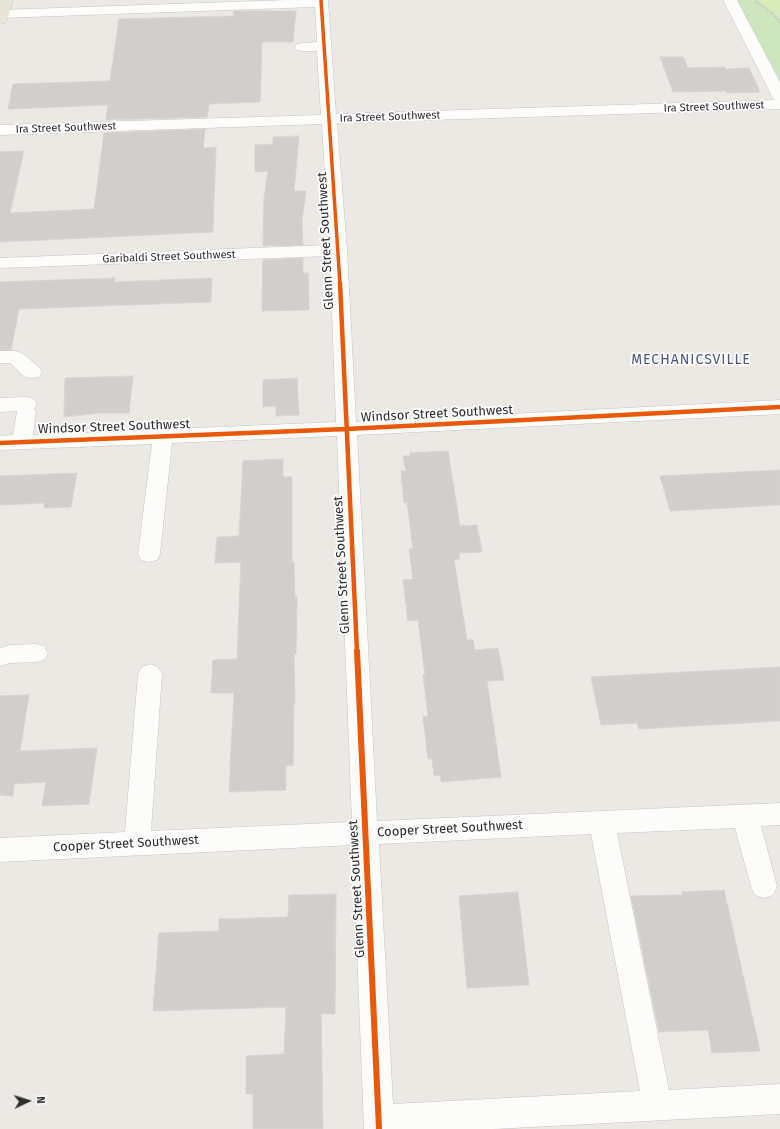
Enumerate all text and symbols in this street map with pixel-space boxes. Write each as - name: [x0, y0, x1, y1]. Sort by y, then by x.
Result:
- street label: Ira Street Southwest: [663, 99, 765, 115]
- street label: Ira Street Southwest: [339, 109, 441, 125]
- street label: Ira Street Southwest: [15, 120, 117, 136]
- street label: Glenn Street Southwest: [315, 172, 337, 310]
- street label: Garibaldi Street Southwest: [102, 248, 236, 266]
- district label: MECHANICSVILLE: [631, 352, 751, 368]
- street label: Windsor Street Southwest: [361, 402, 513, 426]
- street label: Windsor Street Southwest: [38, 417, 190, 437]
- street label: Glenn Street Southwest: [331, 496, 353, 634]
- street label: Cooper Street Southwest: [377, 817, 523, 841]
- street label: Glenn Street Southwest: [346, 820, 368, 958]
- street label: Cooper Street Southwest: [53, 832, 199, 856]
- north arrow: [8, 1081, 48, 1121]
- text: N: [34, 1096, 47, 1104]

